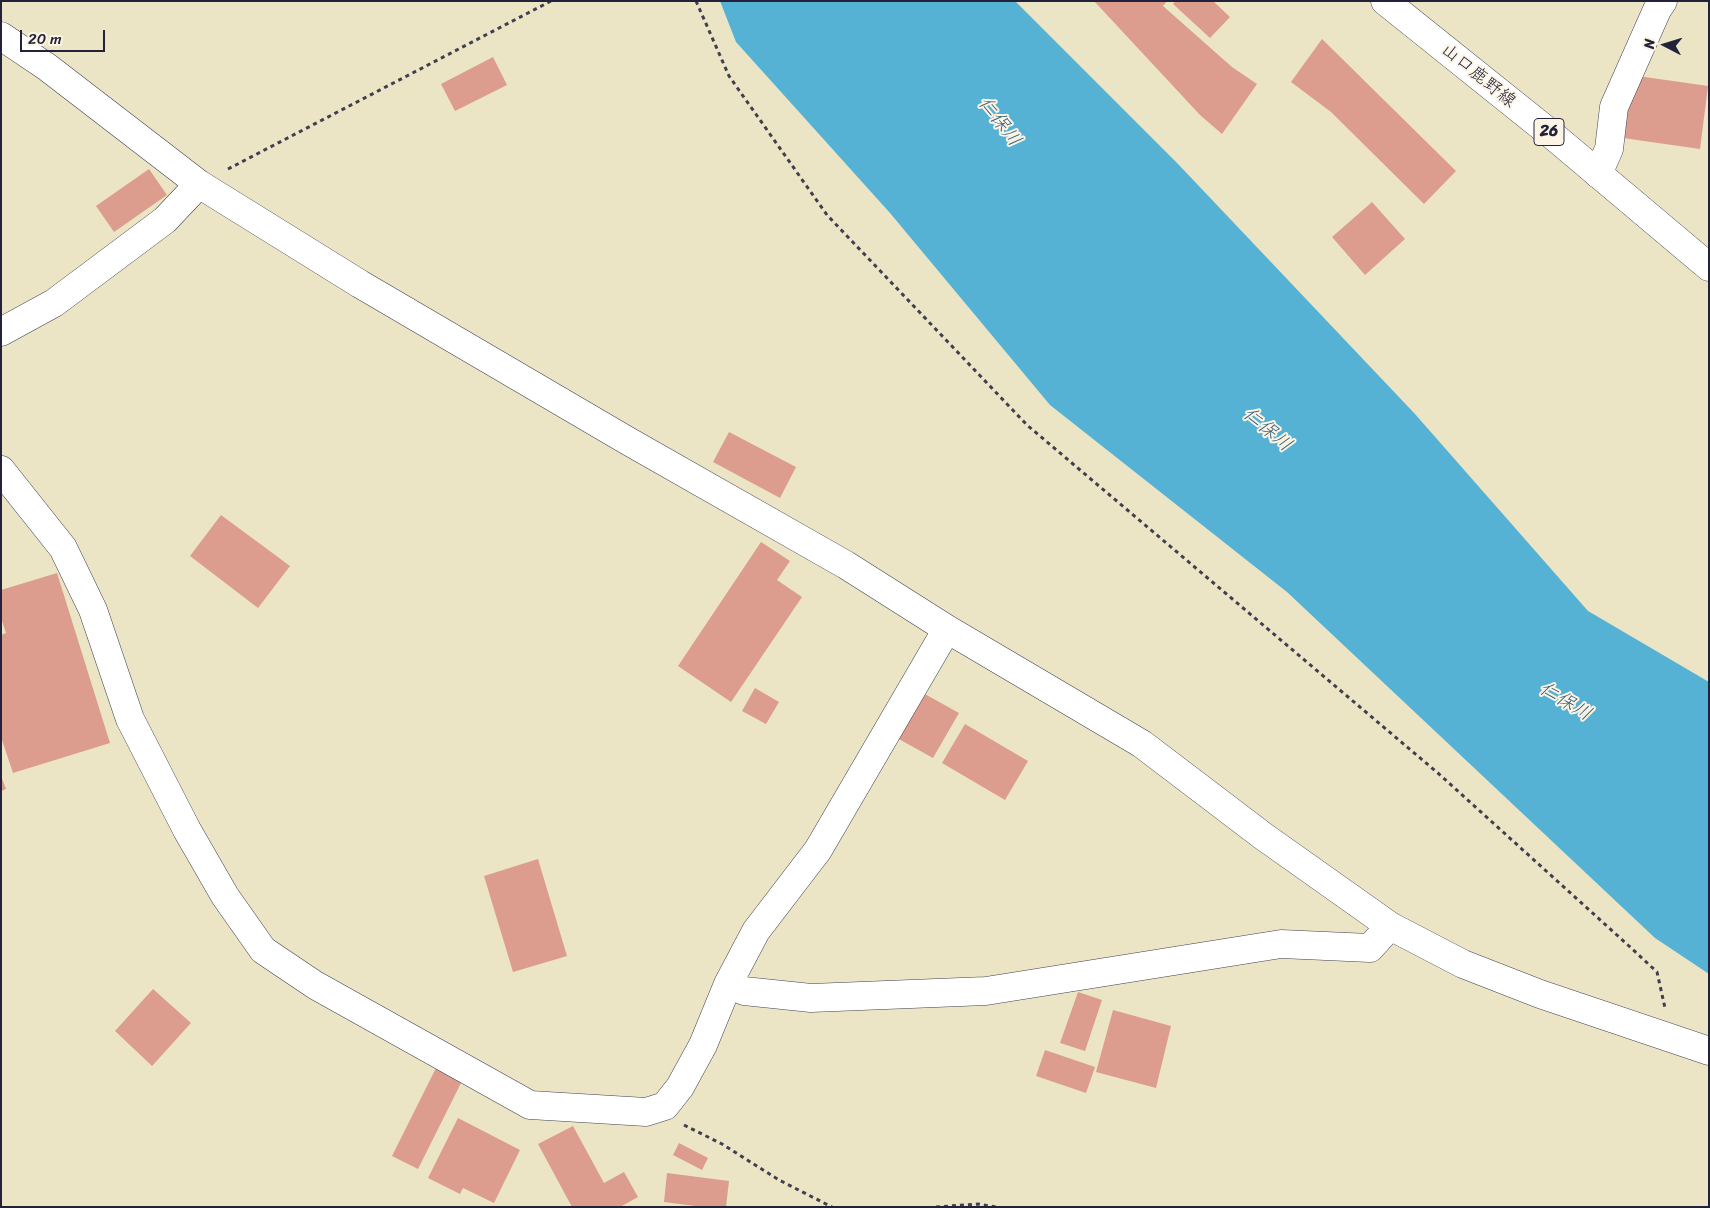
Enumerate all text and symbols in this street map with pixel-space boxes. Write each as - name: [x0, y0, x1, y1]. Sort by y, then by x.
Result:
- scale bar: [22, 20, 108, 52]
- north arrow: [1640, 20, 1690, 70]
- text: 20 m: [28, 26, 62, 52]
- text: N: [1637, 38, 1662, 50]
- street label: 山口鹿野線: [1436, 39, 1520, 113]
- water label: 仁保川: [972, 93, 1026, 151]
- road number: 26: [1534, 118, 1564, 146]
- water label: 仁保川: [1238, 403, 1296, 457]
- water label: 仁保川: [1535, 678, 1595, 726]

